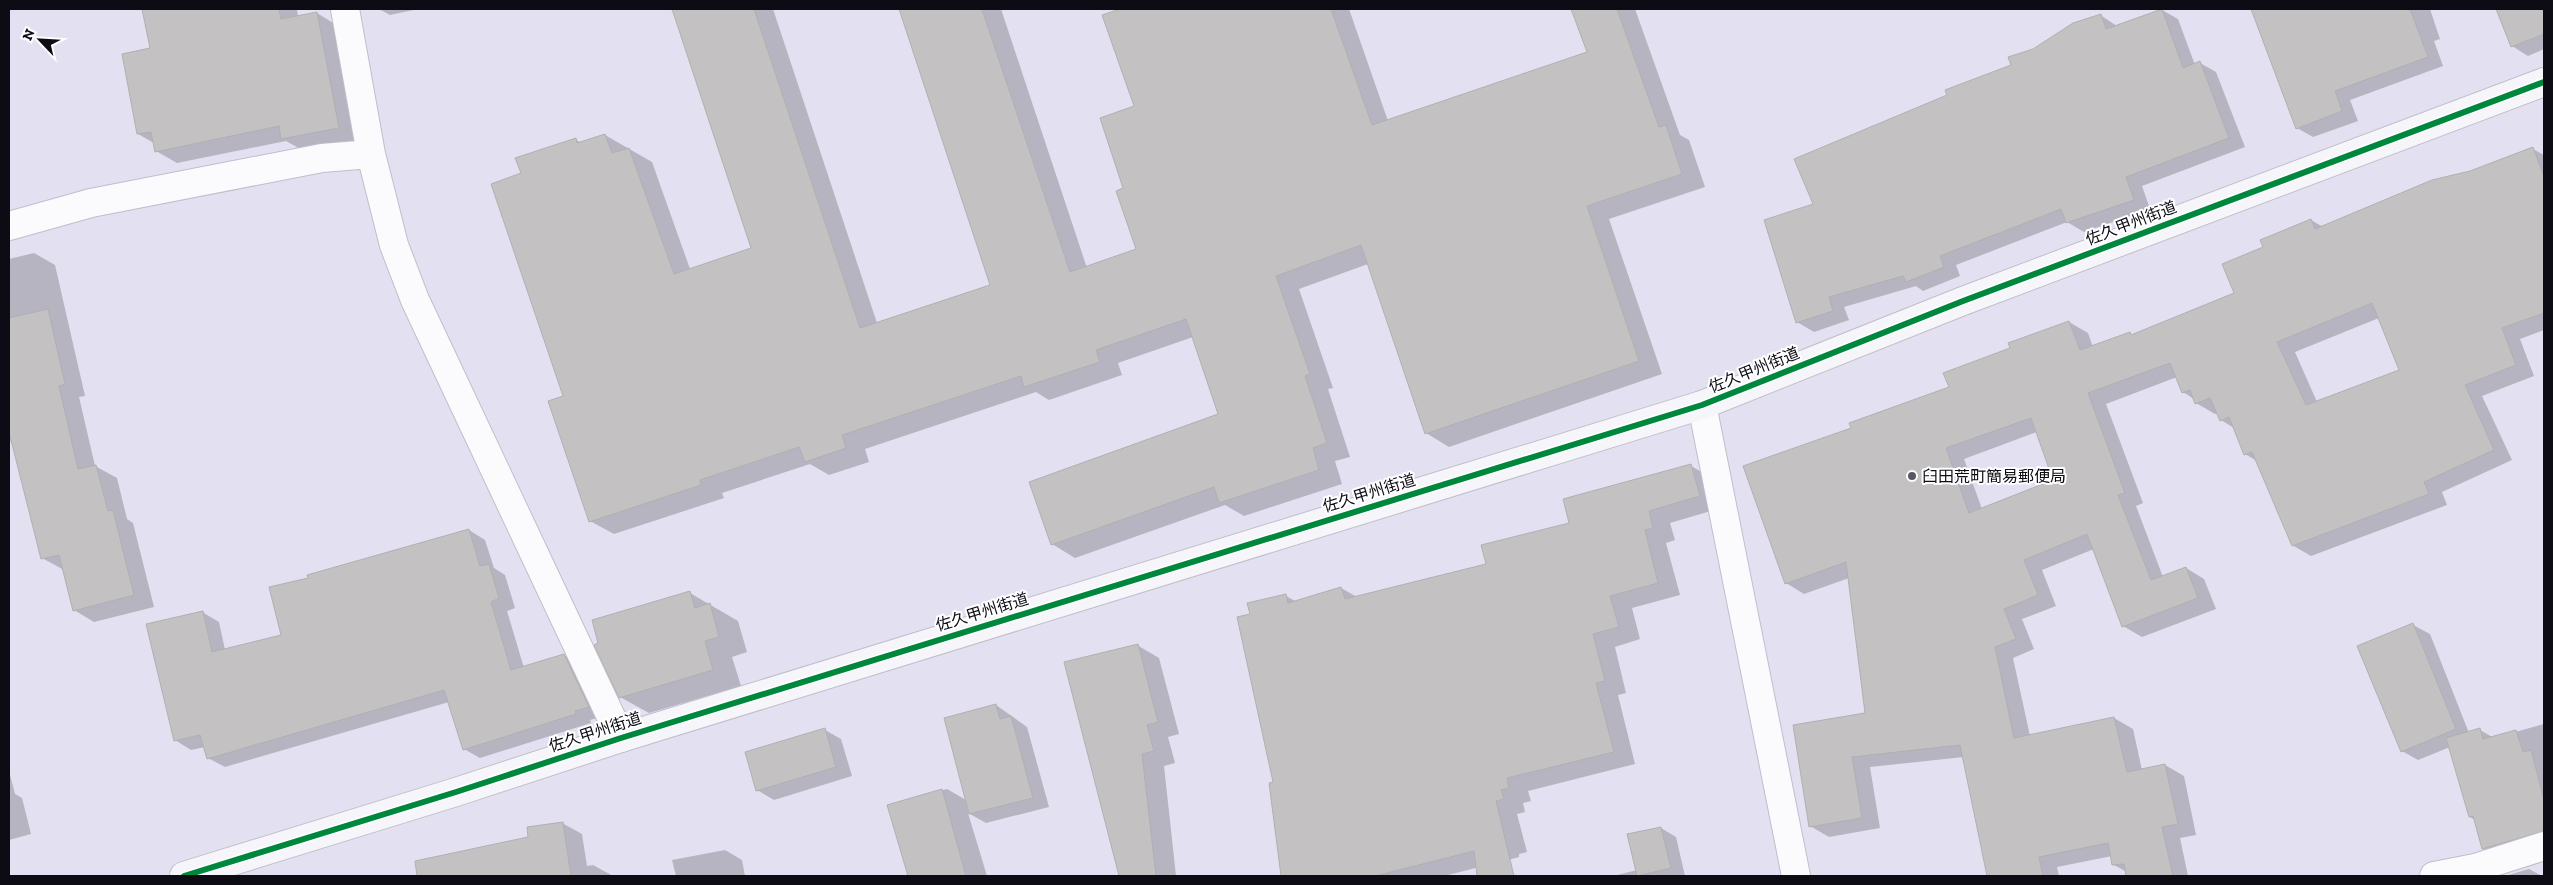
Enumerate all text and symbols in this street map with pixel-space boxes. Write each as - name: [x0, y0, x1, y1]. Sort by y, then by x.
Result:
- north arrow: [15, 15, 65, 65]
- text: N: [19, 26, 39, 43]
- street label: 佐久甲州街道: [2083, 197, 2179, 249]
- street label: 佐久甲州街道: [1706, 343, 1802, 397]
- place label: 臼田荒町簡易郵便局: [1922, 467, 2066, 486]
- street label: 佐久甲州街道: [1320, 470, 1418, 516]
- marker: 臼田荒町簡易郵便局: [1906, 470, 1918, 482]
- street label: 佐久甲州街道: [933, 589, 1031, 635]
- street label: 佐久甲州街道: [546, 708, 644, 756]

